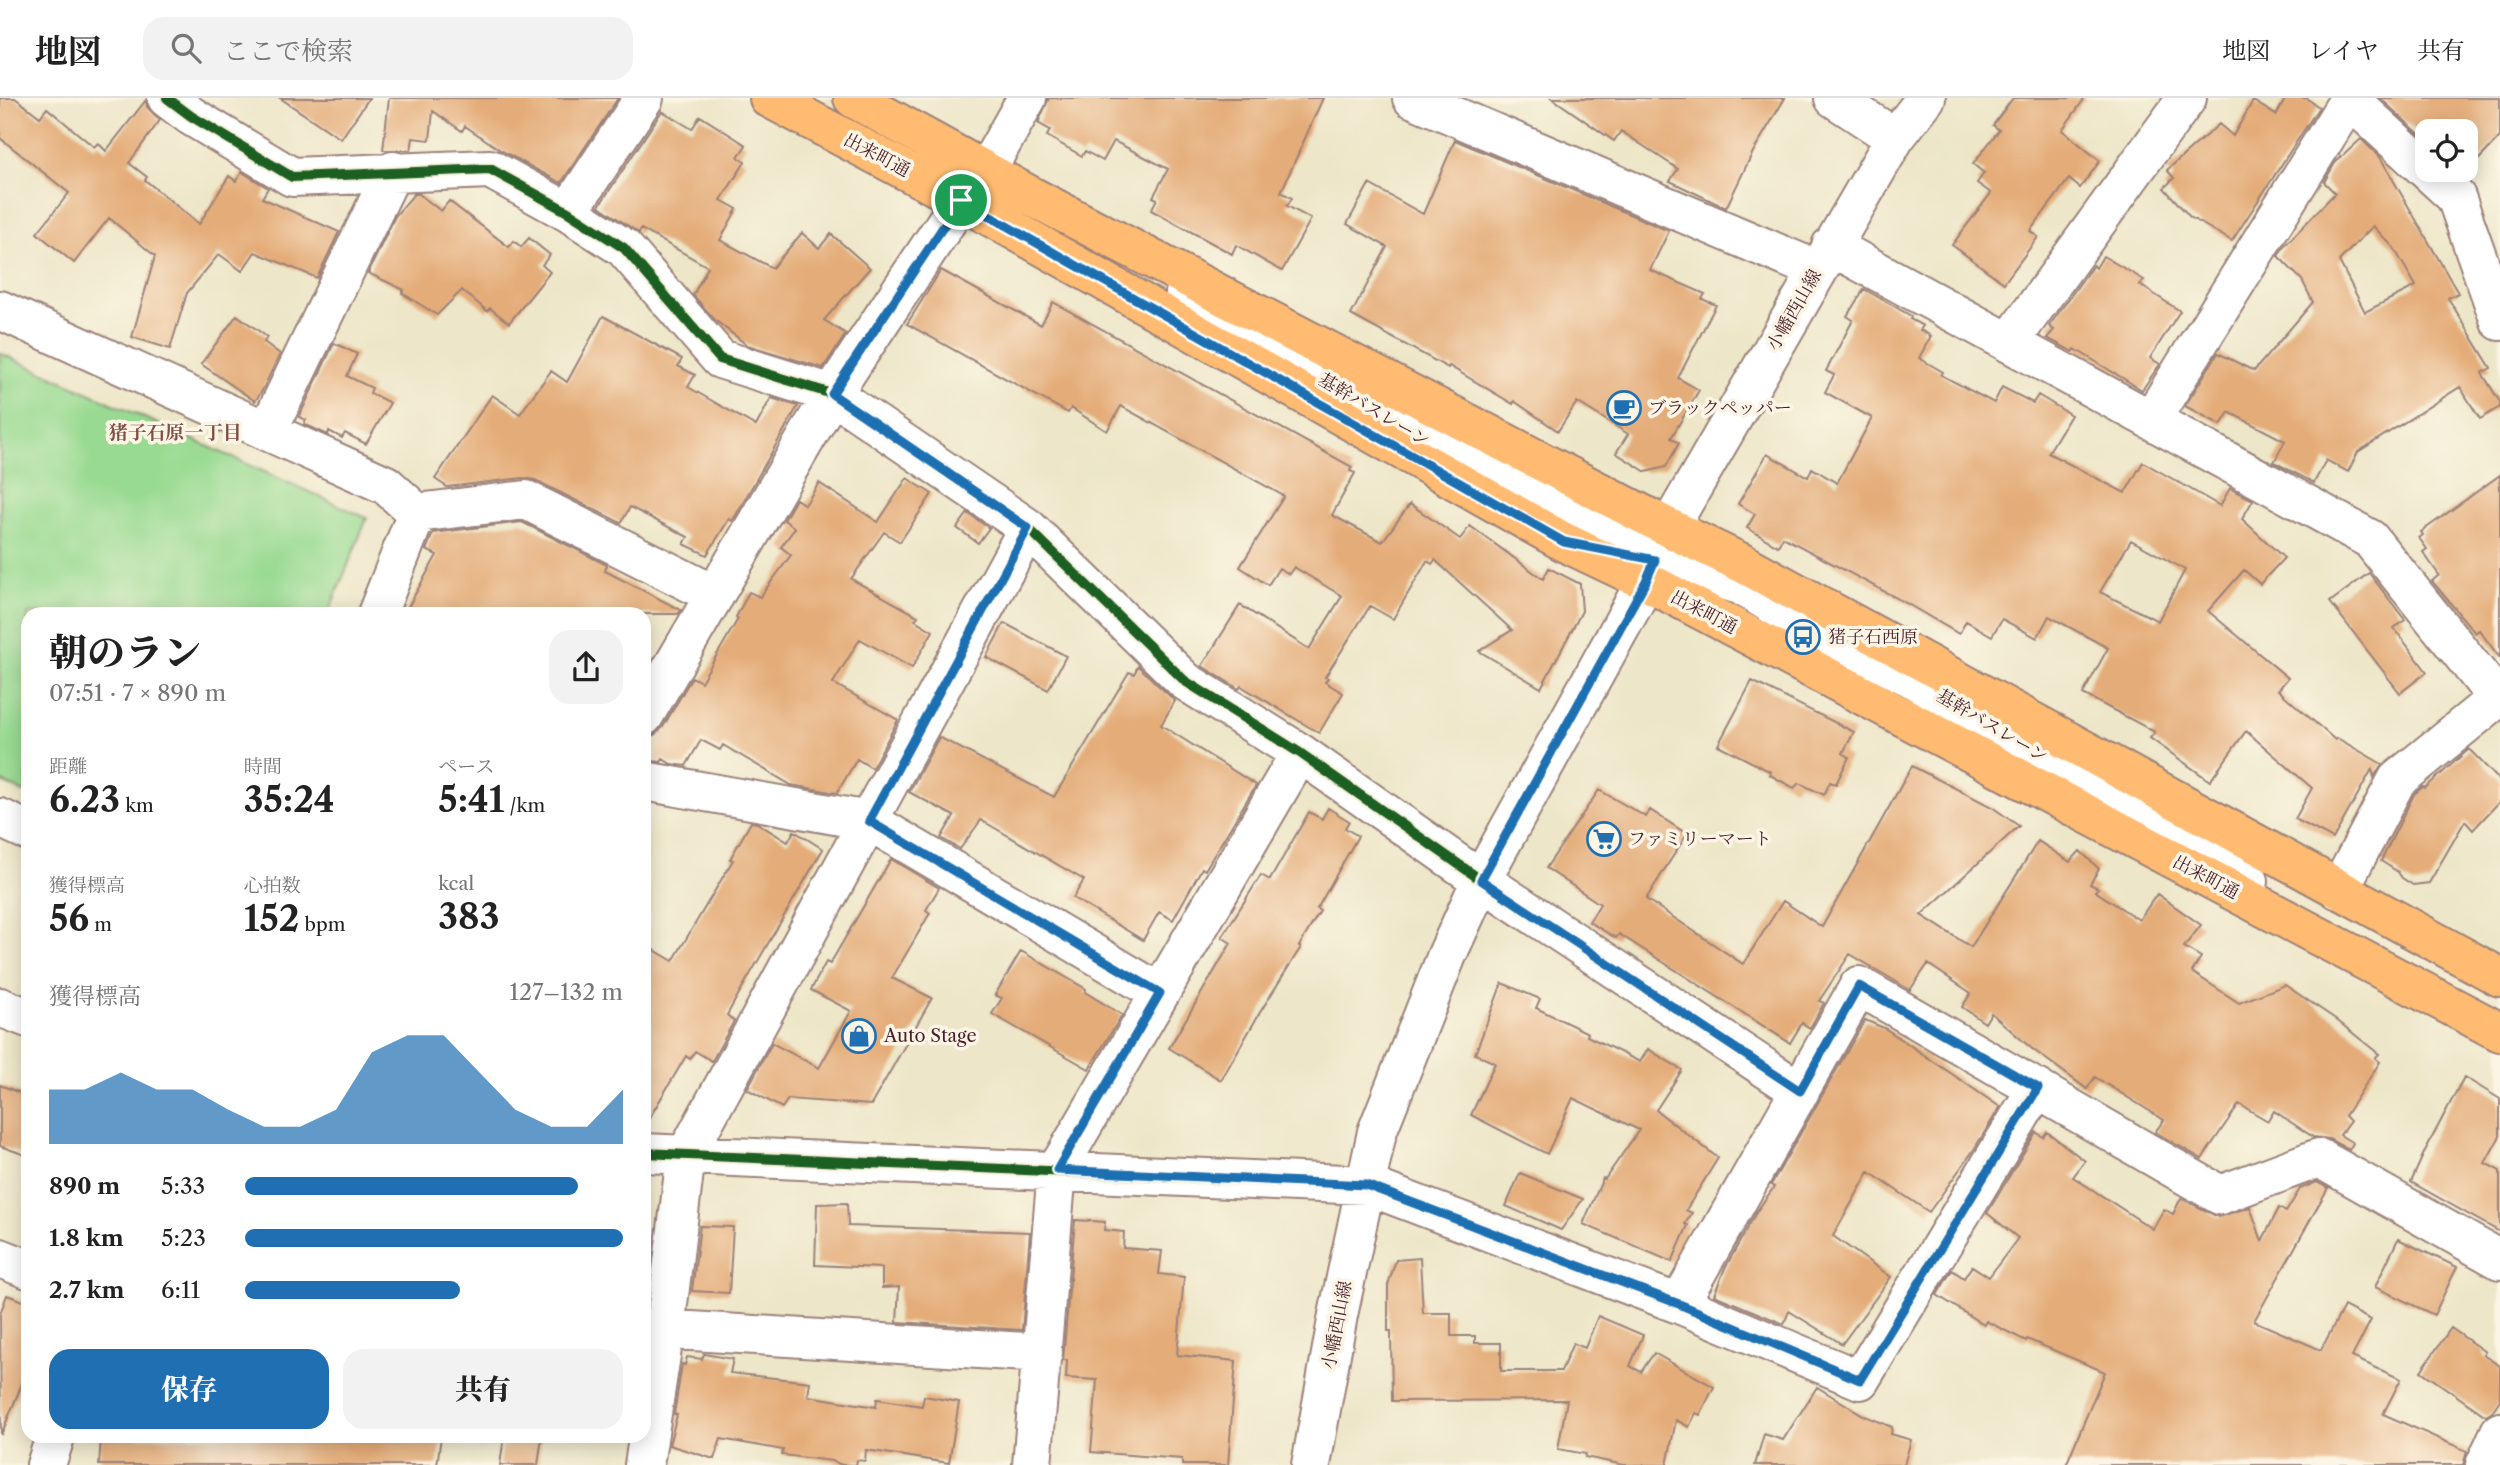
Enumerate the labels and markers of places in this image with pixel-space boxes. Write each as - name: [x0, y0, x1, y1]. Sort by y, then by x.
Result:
- pin: [931, 170, 991, 230]
- cafe icon: ブラックペッパー: [1605, 389, 1643, 427]
- place label: ブラックペッパー: [1648, 397, 1792, 419]
- bus stop icon: 猪子石西原: [1784, 618, 1822, 656]
- place label: 猪子石西原: [1828, 626, 1918, 648]
- supermarket icon: ファミリーマート: [1585, 820, 1623, 858]
- place label: ファミリーマート: [1628, 828, 1772, 850]
- shop icon: Auto Stage: [840, 1017, 878, 1055]
- place label: Auto Stage: [883, 1025, 977, 1047]

